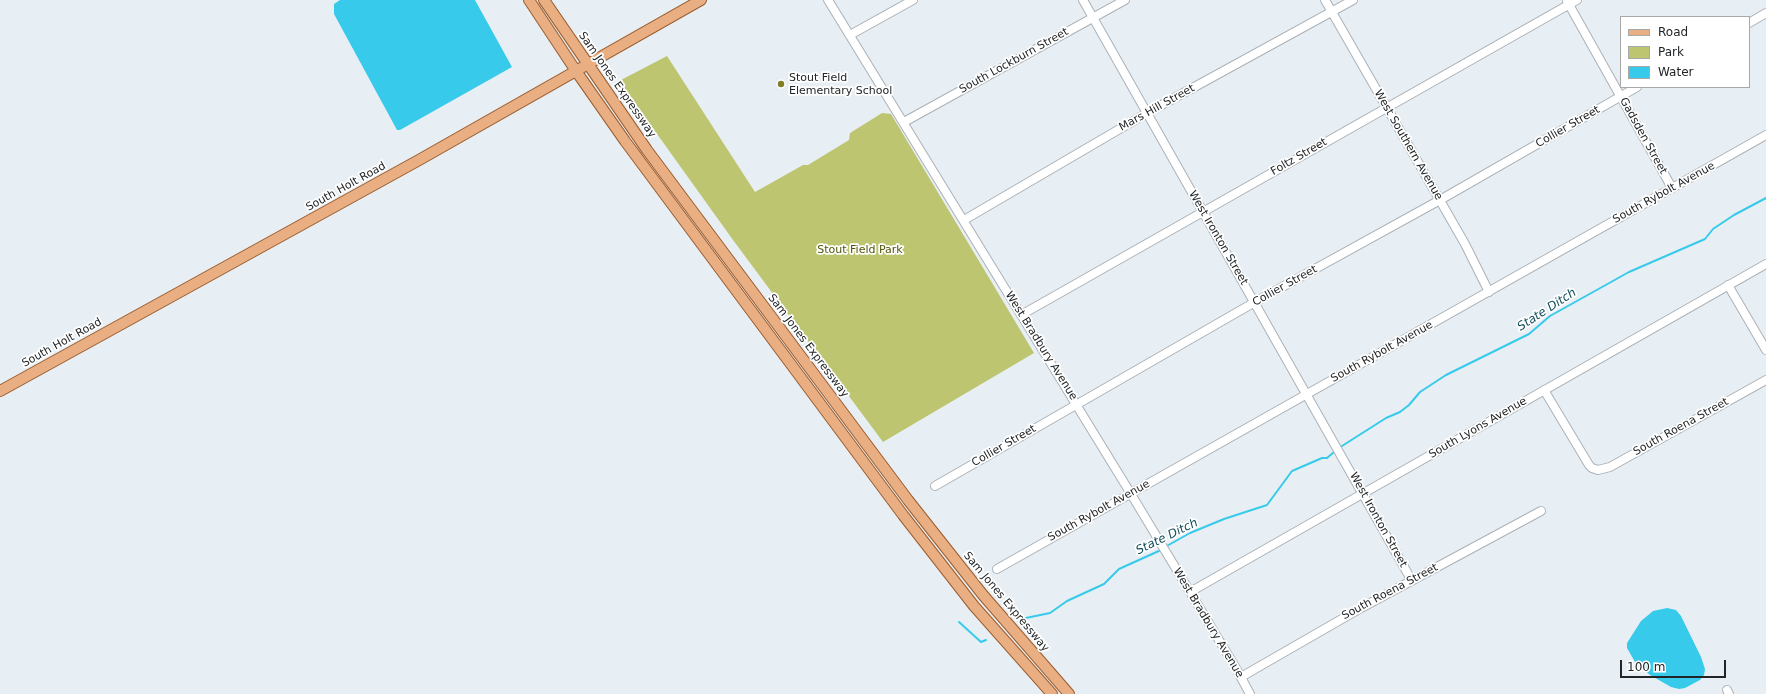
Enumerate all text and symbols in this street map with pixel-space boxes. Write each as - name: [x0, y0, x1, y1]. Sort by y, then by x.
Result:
- legend: [1620, 16, 1750, 88]
- street label: South Lockburn Street: [957, 25, 1071, 97]
- text: Road: [1658, 25, 1688, 39]
- street label: Sam Jones Expressway: [575, 30, 659, 140]
- text: Park: [1658, 45, 1684, 59]
- text: Water: [1658, 65, 1693, 79]
- place label: Stout Field Elementary School: [789, 71, 892, 97]
- marker: Stout Field Elementary School: [776, 79, 786, 89]
- street label: Mars Hill Street: [1117, 82, 1197, 134]
- street label: West Southern Avenue: [1371, 88, 1445, 202]
- street label: Gadsden Street: [1616, 95, 1670, 177]
- street label: Collier Street: [1534, 103, 1602, 151]
- street label: Foltz Street: [1269, 136, 1329, 178]
- street label: South Rybolt Avenue: [1611, 159, 1717, 227]
- street label: South Holt Road: [304, 160, 388, 214]
- street label: West Ironton Street: [1186, 188, 1250, 288]
- park label: Stout Field Park: [817, 243, 903, 257]
- street label: Collier Street: [1250, 263, 1320, 309]
- water label: State Ditch: [1515, 286, 1579, 334]
- street label: West Bradbury Avenue: [1002, 289, 1080, 403]
- street label: Sam Jones Expressway: [765, 292, 851, 400]
- street label: South Holt Road: [20, 316, 104, 370]
- street label: South Rybolt Avenue: [1329, 318, 1435, 386]
- street label: South Lyons Avenue: [1427, 395, 1529, 461]
- street label: South Roena Street: [1631, 395, 1731, 459]
- street label: Collier Street: [970, 422, 1038, 470]
- street label: West Ironton Street: [1346, 470, 1410, 570]
- street label: South Rybolt Avenue: [1046, 477, 1152, 545]
- water label: State Ditch: [1134, 516, 1200, 558]
- street label: Sam Jones Expressway: [960, 549, 1052, 655]
- street label: South Roena Street: [1340, 561, 1440, 623]
- street label: West Bradbury Avenue: [1170, 566, 1246, 680]
- scale bar: [1622, 652, 1728, 678]
- text: 100 m: [1627, 660, 1665, 674]

